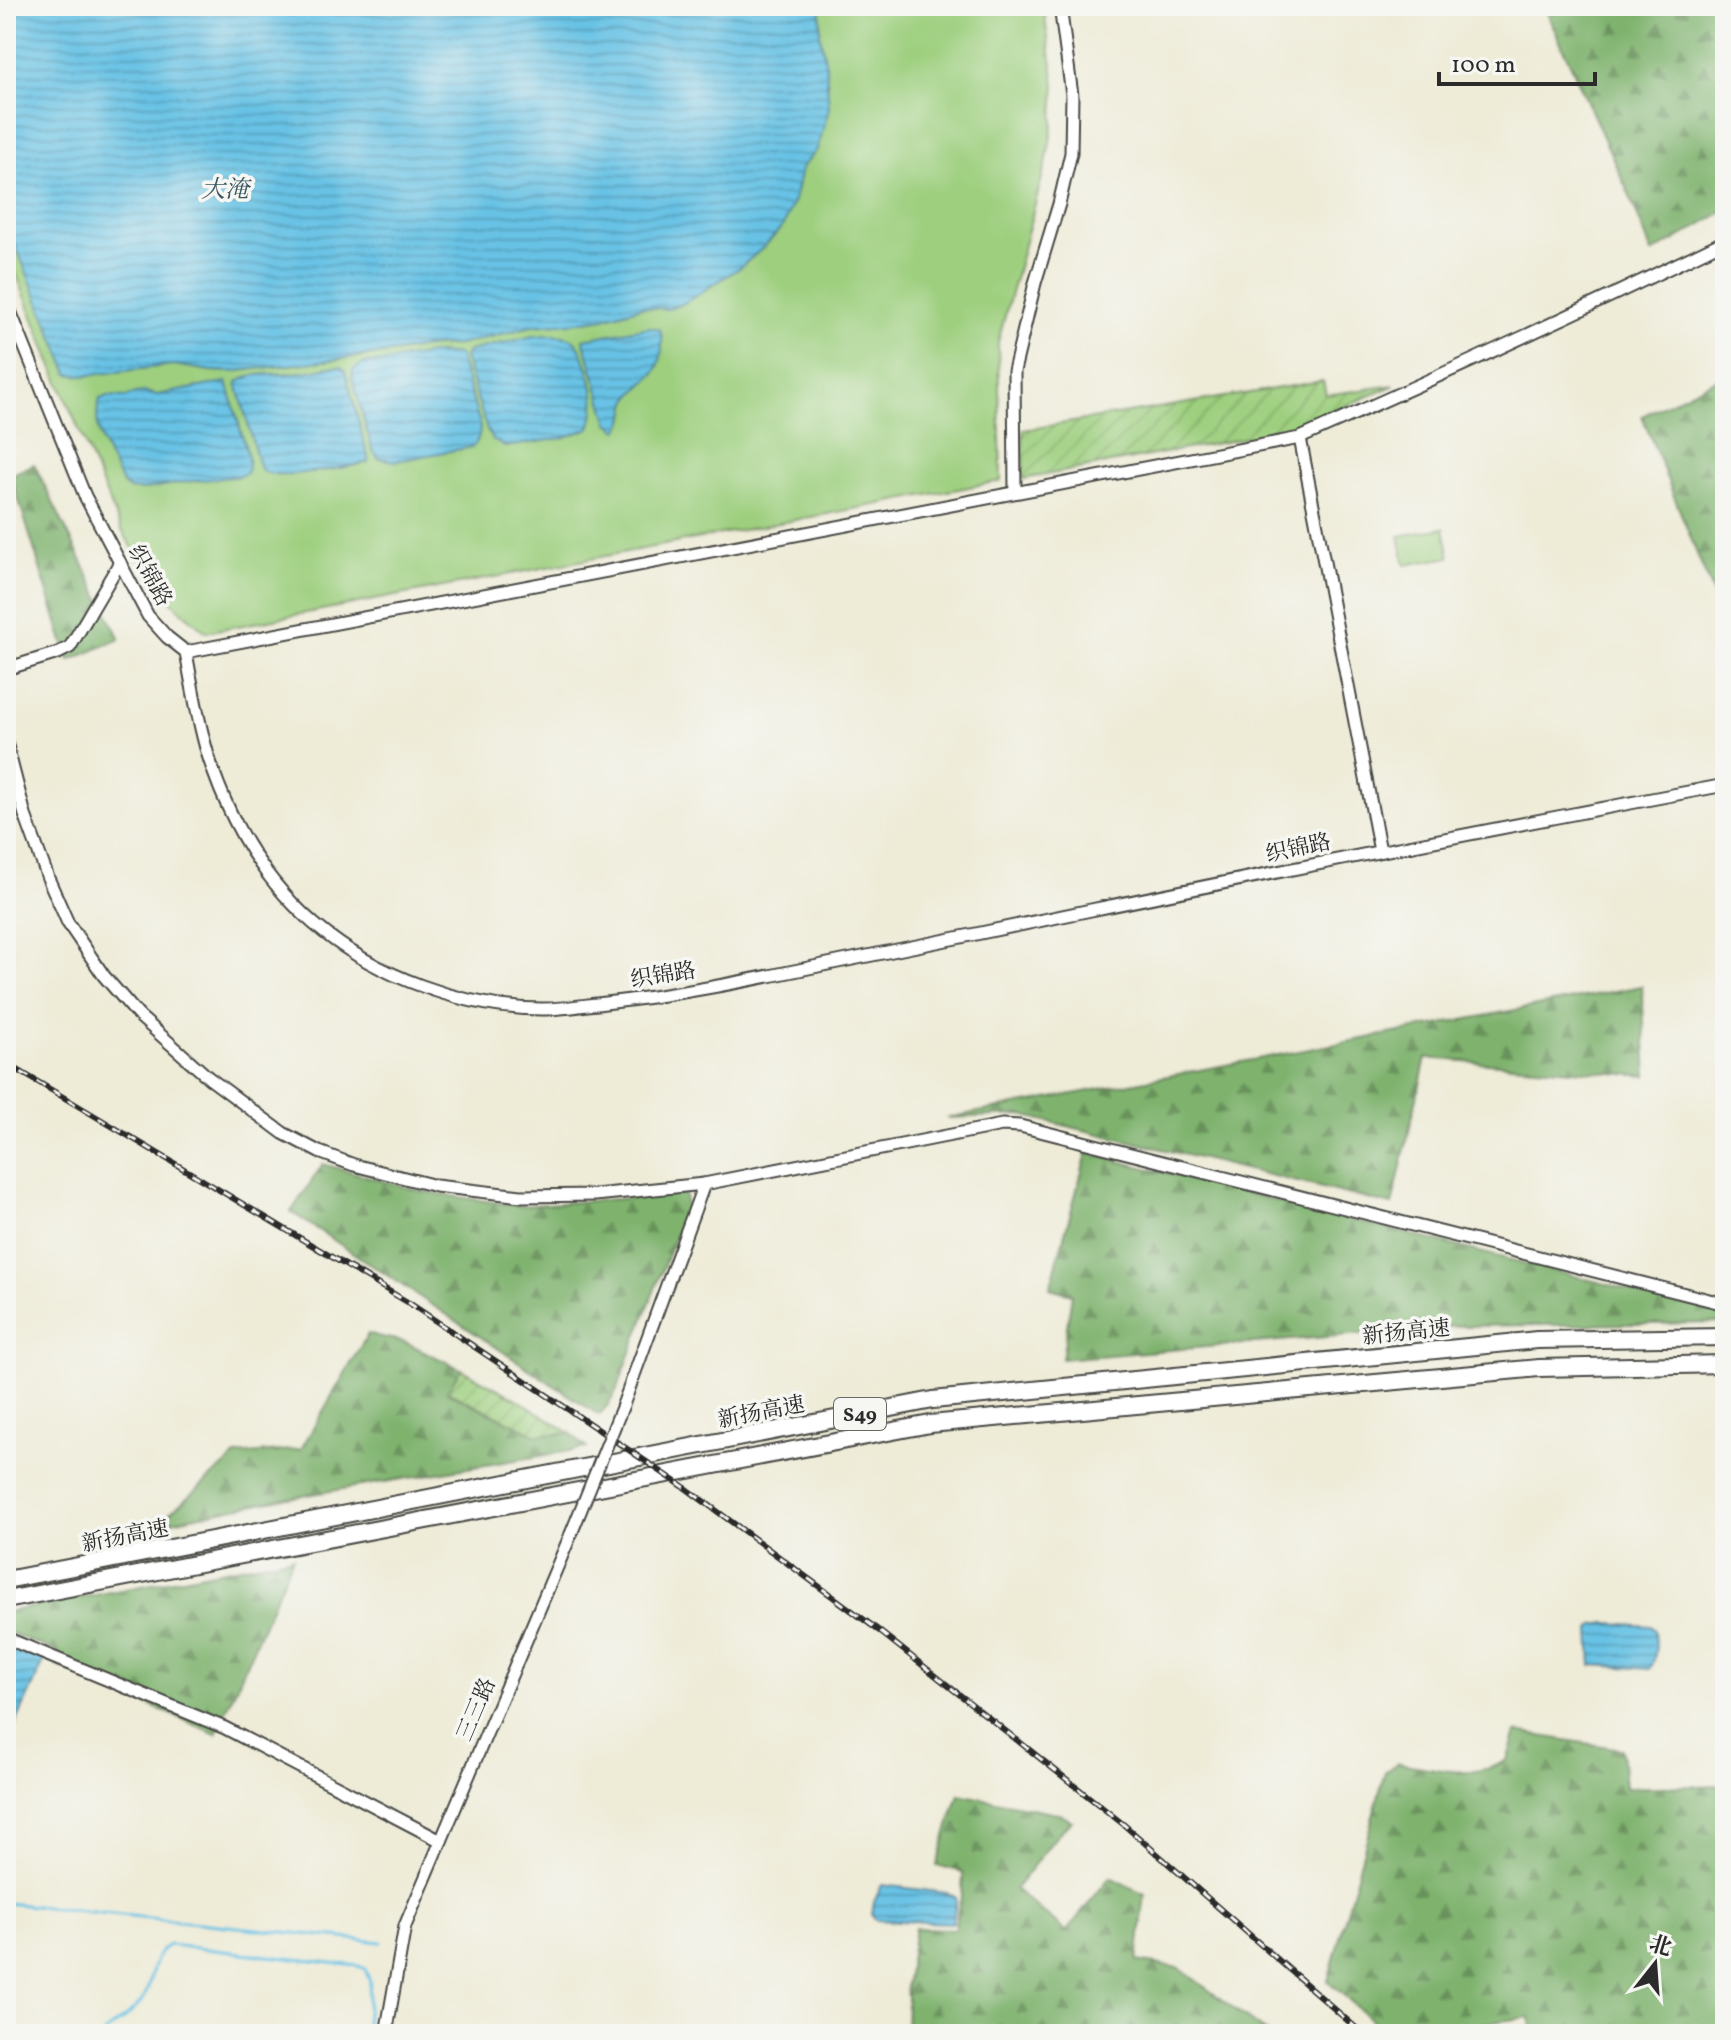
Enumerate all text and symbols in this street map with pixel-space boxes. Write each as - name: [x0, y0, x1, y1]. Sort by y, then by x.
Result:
- scale bar: [1439, 36, 1595, 86]
- text: 100 m: [1451, 49, 1516, 83]
- water label: 大淹: [201, 174, 252, 208]
- street label: 织锦路: [119, 540, 178, 613]
- street label: 织锦路: [1263, 827, 1334, 871]
- street label: 织锦路: [628, 956, 698, 997]
- street label: 新扬高速: [1361, 1313, 1452, 1354]
- street label: 新扬高速: [715, 1390, 808, 1437]
- road number: S49: [834, 1398, 886, 1430]
- street label: 新扬高速: [79, 1514, 172, 1561]
- street label: 三三路: [450, 1674, 504, 1746]
- north arrow: [1615, 1924, 1695, 2004]
- text: 北: [1645, 1929, 1675, 1965]

